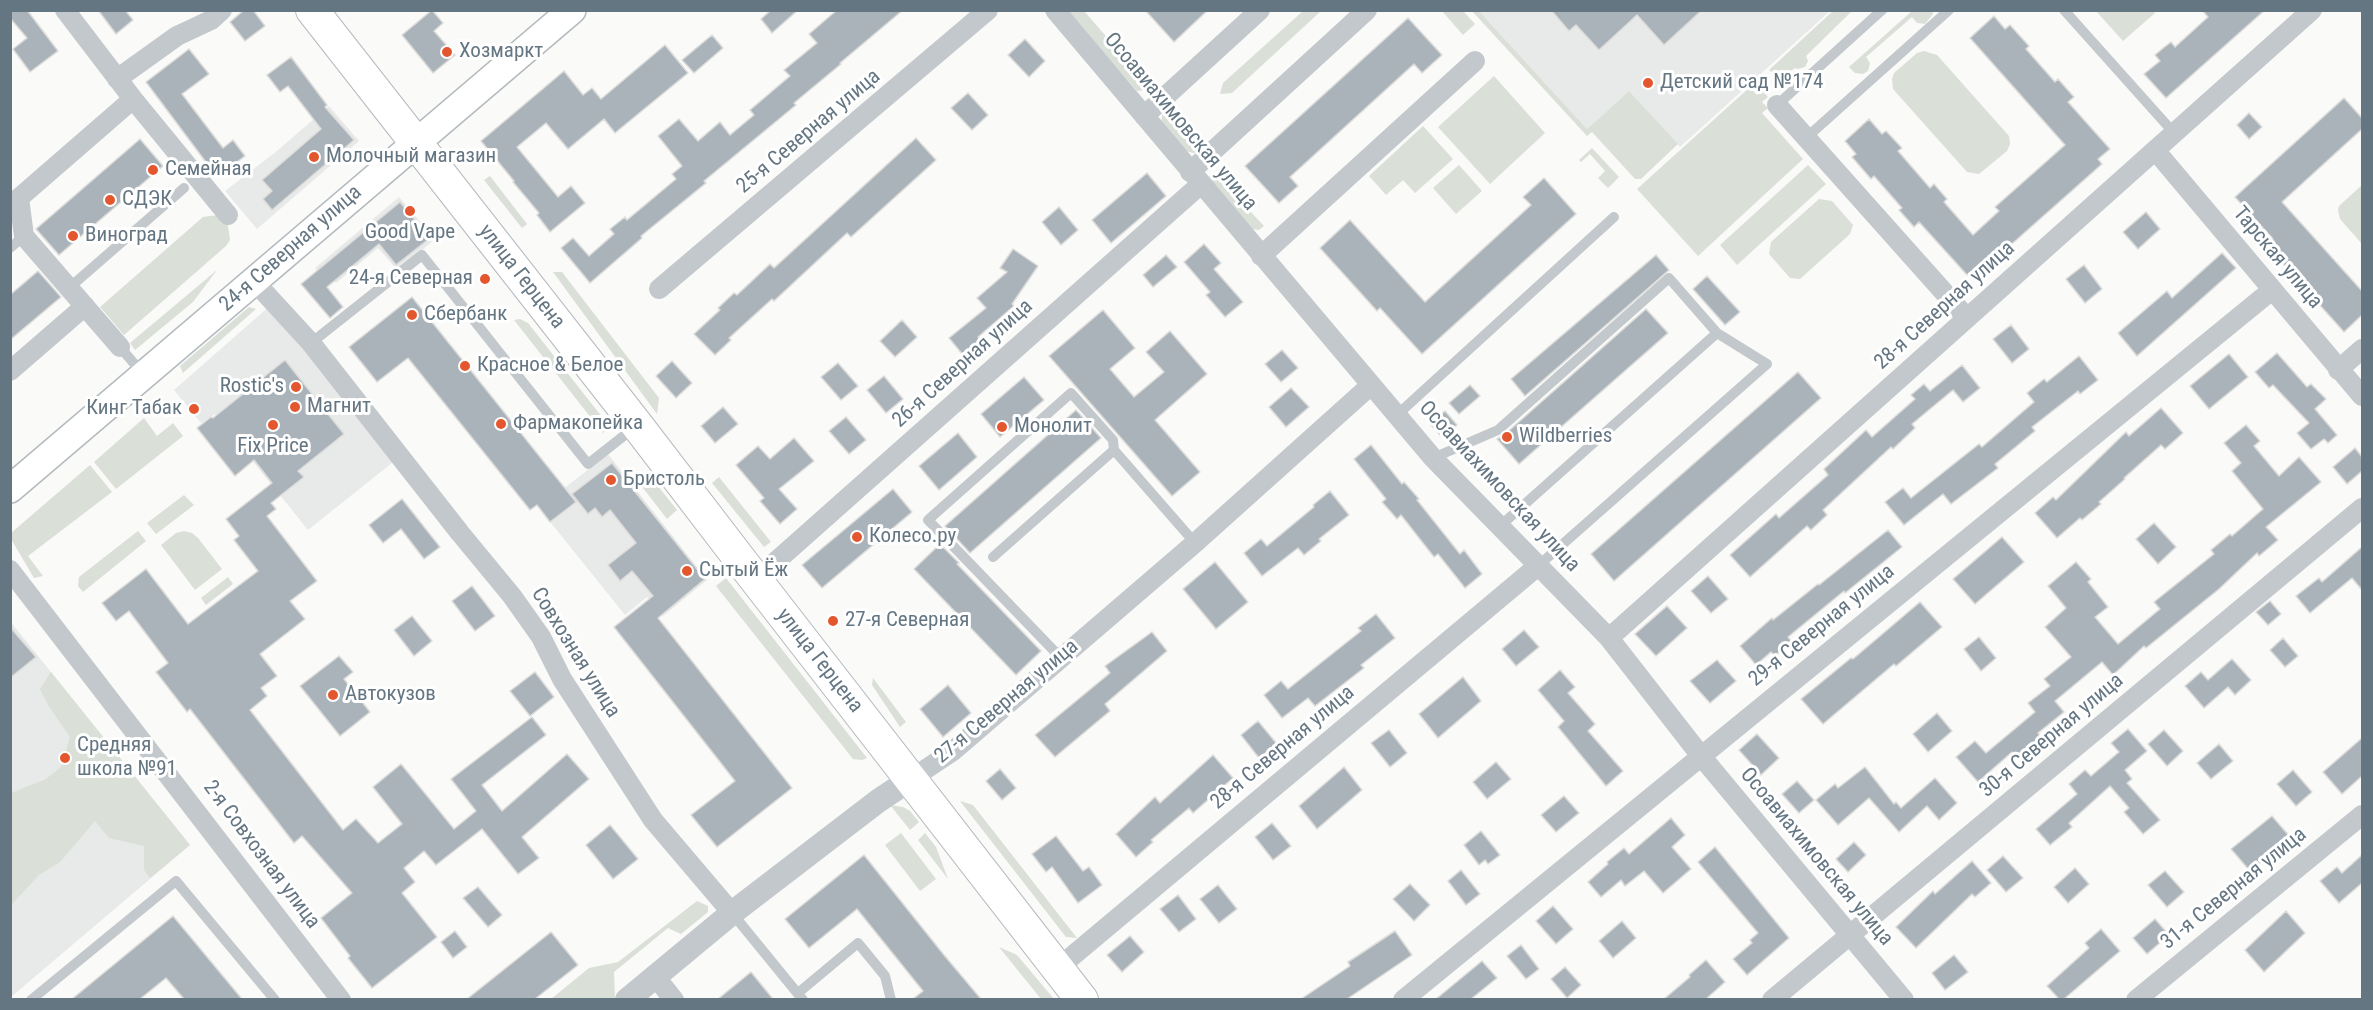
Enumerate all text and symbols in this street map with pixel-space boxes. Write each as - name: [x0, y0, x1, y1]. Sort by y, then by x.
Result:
- street label: Осоавиахимовская улица: [1098, 28, 1262, 216]
- place label: Хозмаркт: [459, 39, 543, 65]
- marker: Хозмаркт: [440, 45, 454, 59]
- street label: 25-я Северная улица: [732, 65, 886, 199]
- place label: Детский сад №174: [1660, 70, 1823, 96]
- marker: Детский сад №174: [1641, 76, 1655, 90]
- place label: Молочный магазин: [326, 144, 496, 170]
- marker: Молочный магазин: [307, 150, 321, 164]
- place label: Семейная: [165, 157, 252, 183]
- marker: Семейная: [146, 163, 160, 177]
- street label: 24-я Северная улица: [215, 180, 367, 318]
- place label: СДЭК: [122, 187, 172, 213]
- marker: СДЭК: [103, 193, 117, 207]
- street label: Тарская улица: [2227, 202, 2327, 314]
- marker: Good Vape: [403, 204, 417, 218]
- place label: Good Vape: [365, 220, 455, 246]
- street label: улица Герцена: [472, 220, 570, 334]
- place label: Виноград: [85, 223, 168, 249]
- marker: Виноград: [66, 229, 80, 243]
- street label: 28-я Северная улица: [1870, 236, 2020, 376]
- place label: 24-я Северная: [349, 266, 473, 292]
- marker: 24-я Северная: [478, 272, 492, 286]
- street label: 26-я Северная улица: [888, 294, 1038, 434]
- place label: Сбербанк: [424, 302, 507, 328]
- marker: Сбербанк: [405, 308, 419, 322]
- place label: Красное & Белое: [477, 353, 623, 379]
- marker: Красное & Белое: [458, 359, 472, 373]
- place label: Rostic's: [220, 374, 284, 400]
- marker: Rostic's: [289, 380, 303, 394]
- place label: Магнит: [307, 394, 371, 420]
- place label: Кинг Табак: [86, 396, 182, 422]
- street label: Осоавиахимовская улица: [1413, 396, 1585, 578]
- marker: Магнит: [288, 400, 302, 414]
- marker: Кинг Табак: [187, 402, 201, 416]
- place label: Фармакопейка: [513, 411, 643, 437]
- place label: Монолит: [1014, 414, 1092, 440]
- marker: Фармакопейка: [494, 417, 508, 431]
- marker: Fix Price: [266, 418, 280, 432]
- marker: Монолит: [995, 420, 1009, 434]
- place label: Wildberries: [1519, 424, 1612, 450]
- marker: Wildberries: [1500, 430, 1514, 444]
- place label: Fix Price: [237, 434, 309, 460]
- place label: Бристоль: [623, 467, 705, 493]
- marker: Бристоль: [604, 473, 618, 487]
- place label: Колесо.ру: [869, 524, 956, 550]
- marker: Колесо.ру: [850, 530, 864, 544]
- place label: Сытый Ёж: [699, 558, 788, 584]
- street label: 29-я Северная улица: [1744, 560, 1900, 692]
- marker: Сытый Ёж: [680, 564, 694, 578]
- street label: Совхозная улица: [525, 583, 625, 723]
- street label: улица Герцена: [770, 604, 868, 718]
- place label: 27-я Северная: [845, 608, 969, 634]
- marker: 27-я Северная: [826, 614, 840, 628]
- street label: 27-я Северная улица: [930, 635, 1084, 769]
- street label: 30-я Северная улица: [1975, 669, 2129, 803]
- street label: 28-я Северная улица: [1206, 681, 1360, 815]
- place label: Автокузов: [345, 682, 436, 708]
- marker: Автокузов: [326, 688, 340, 702]
- place label: Средняя школа №91: [77, 733, 177, 783]
- marker: Средняя школа №91: [58, 751, 72, 765]
- street label: Осоавиахимовская улица: [1734, 763, 1898, 951]
- street label: 2-я Совхозная улица: [197, 776, 325, 934]
- street label: 31-я Северная улица: [2156, 823, 2312, 955]

